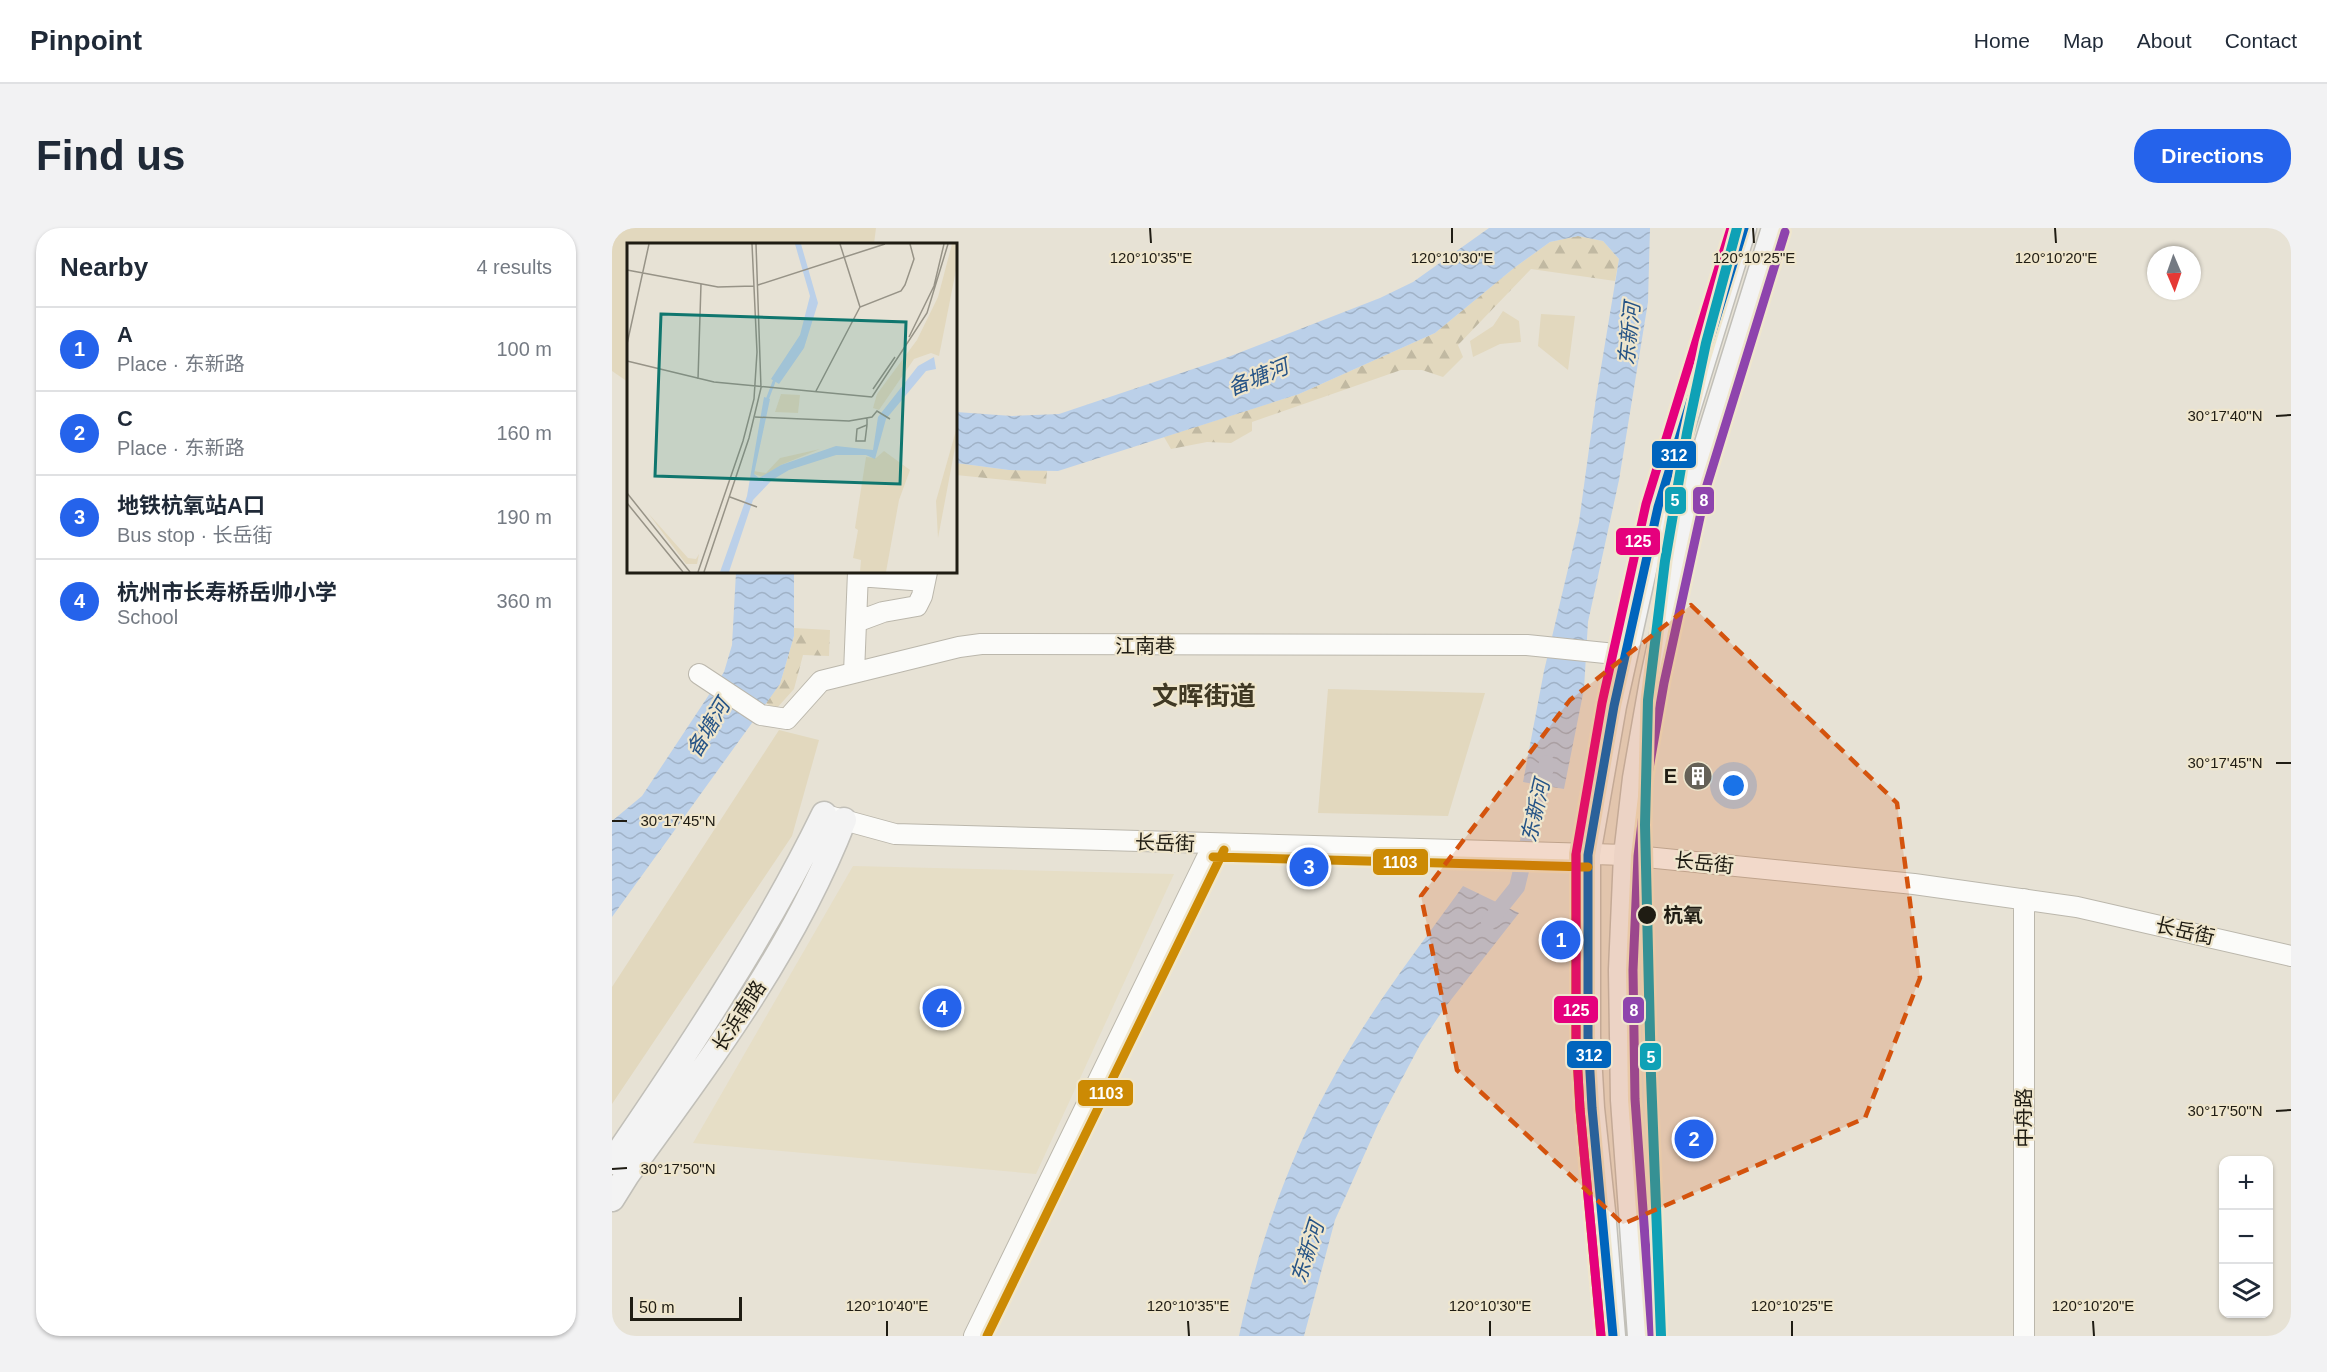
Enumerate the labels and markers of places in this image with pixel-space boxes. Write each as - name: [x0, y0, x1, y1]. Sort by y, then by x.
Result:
- building icon: E: [1682, 760, 1714, 792]
- place label: E: [1664, 765, 1677, 787]
- pin: 3: [1290, 844, 1328, 890]
- marker: 杭氧: [1636, 904, 1658, 926]
- place label: 杭氧: [1663, 904, 1703, 926]
- pin: 1: [1542, 918, 1580, 962]
- pin: 4: [922, 986, 962, 1030]
- pin: 2: [1674, 1116, 1714, 1162]

